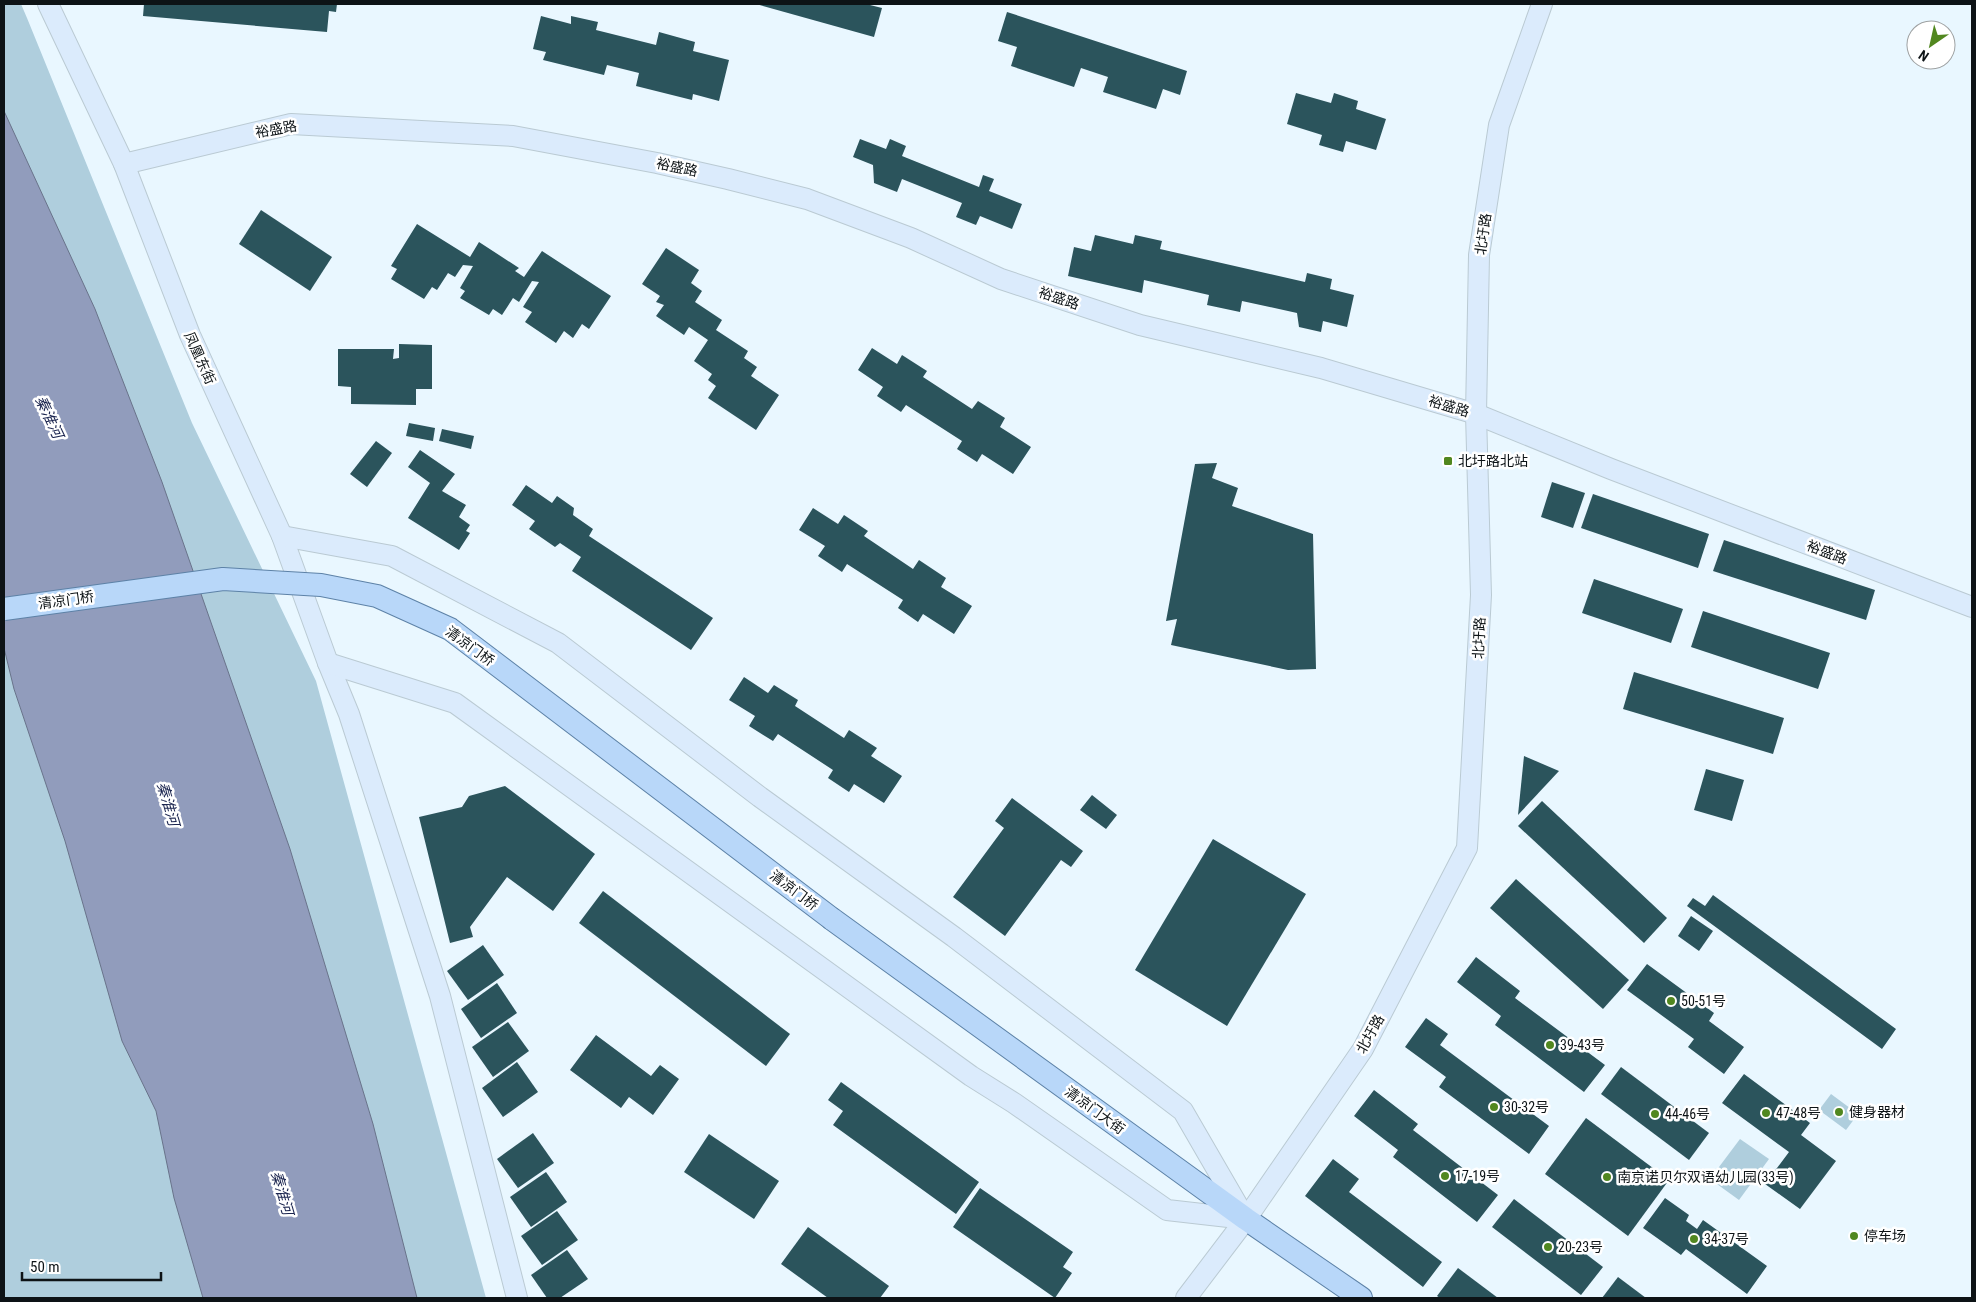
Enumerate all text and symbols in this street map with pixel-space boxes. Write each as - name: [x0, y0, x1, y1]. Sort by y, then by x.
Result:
- north arrow: [1906, 20, 1956, 70]
- text: N: [1916, 47, 1932, 65]
- street label: 裕盛路: [254, 117, 298, 141]
- street label: 裕盛路: [655, 155, 699, 179]
- street label: 北圩路: [1472, 212, 1494, 256]
- street label: 裕盛路: [1037, 284, 1081, 312]
- street label: 凤凰东街: [181, 329, 219, 387]
- street label: 裕盛路: [1427, 392, 1471, 420]
- water label: 秦淮河: [31, 393, 68, 444]
- place label: 北圩路北站: [1458, 453, 1528, 469]
- marker: 北圩路北站: [1442, 455, 1454, 467]
- street label: 裕盛路: [1805, 537, 1849, 567]
- street label: 清凉门桥: [37, 588, 95, 612]
- street label: 北圩路: [1470, 617, 1488, 659]
- street label: 清凉门桥: [443, 623, 497, 669]
- water label: 秦淮河: [153, 780, 184, 831]
- street label: 清凉门桥: [767, 867, 821, 913]
- place label: 50-51号: [1681, 993, 1726, 1009]
- marker: 50-51号: [1665, 995, 1677, 1007]
- street label: 北圩路: [1353, 1012, 1387, 1056]
- place label: 39-43号: [1560, 1037, 1605, 1053]
- marker: 39-43号: [1544, 1039, 1556, 1051]
- street label: 清凉门大街: [1062, 1083, 1128, 1137]
- place label: 30-32号: [1504, 1099, 1549, 1115]
- marker: 30-32号: [1488, 1101, 1500, 1113]
- place label: 健身器材: [1849, 1104, 1905, 1120]
- place label: 47-48号: [1776, 1105, 1821, 1121]
- place label: 44-46号: [1665, 1106, 1710, 1122]
- marker: 健身器材: [1833, 1106, 1845, 1118]
- marker: 47-48号: [1760, 1107, 1772, 1119]
- marker: 44-46号: [1649, 1108, 1661, 1120]
- place label: 17-19号: [1455, 1168, 1500, 1184]
- water label: 秦淮河: [267, 1169, 298, 1220]
- place label: 南京诺贝尔双语幼儿园(33号): [1617, 1169, 1794, 1186]
- marker: 17-19号: [1439, 1170, 1451, 1182]
- marker: 南京诺贝尔双语幼儿园(33号): [1601, 1171, 1613, 1183]
- place label: 停车场: [1864, 1228, 1906, 1244]
- marker: 停车场: [1848, 1230, 1860, 1242]
- place label: 34-37号: [1704, 1231, 1749, 1247]
- marker: 34-37号: [1688, 1233, 1700, 1245]
- place label: 20-23号: [1558, 1239, 1603, 1255]
- marker: 20-23号: [1542, 1241, 1554, 1253]
- scale bar: [22, 1250, 161, 1282]
- text: 50 m: [30, 1258, 60, 1276]

